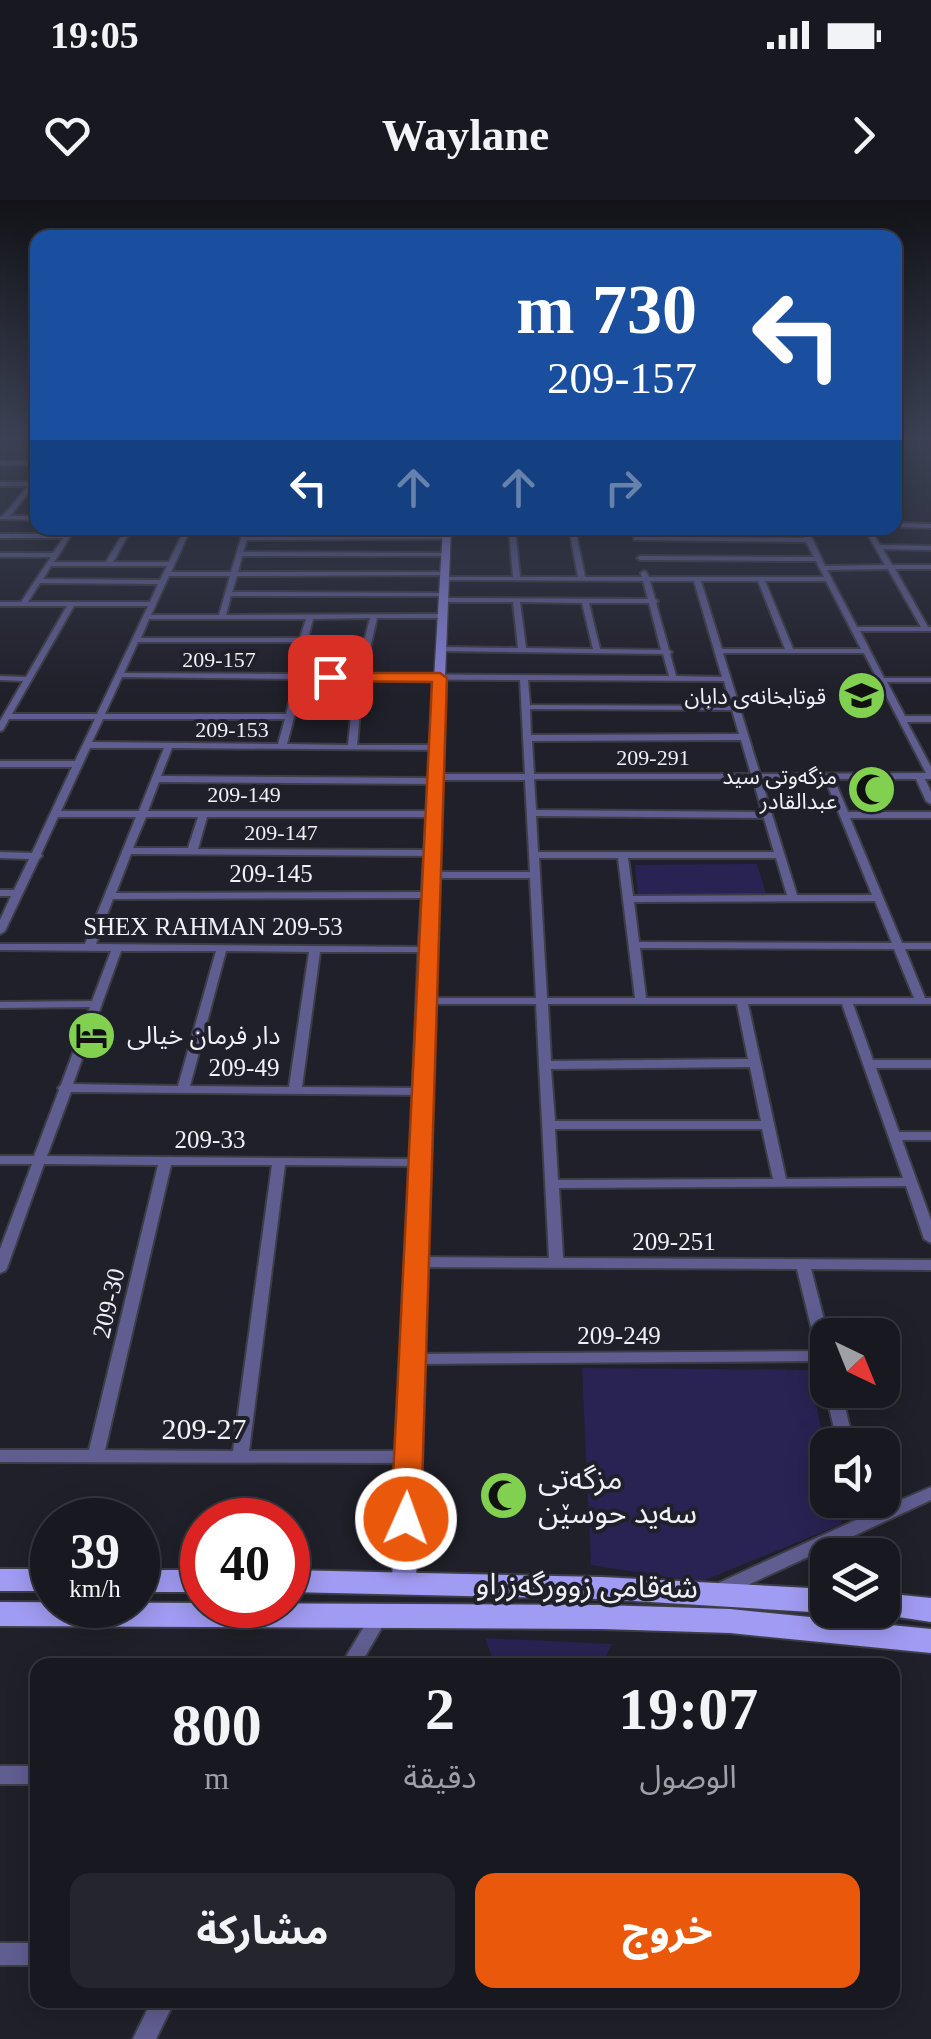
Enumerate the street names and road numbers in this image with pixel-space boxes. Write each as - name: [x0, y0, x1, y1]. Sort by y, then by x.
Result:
- street label: 209-157: [182, 647, 256, 672]
- street label: 209-153: [195, 717, 269, 742]
- street label: 209-291: [616, 745, 690, 770]
- street label: 209-149: [207, 782, 281, 807]
- street label: 209-147: [244, 820, 318, 845]
- street label: 209-145: [229, 860, 313, 887]
- street label: SHEX RAHMAN 209-53: [83, 913, 343, 940]
- street label: 209-49: [209, 1054, 279, 1081]
- street label: 209-33: [175, 1126, 245, 1153]
- street label: 209-251: [632, 1228, 716, 1255]
- street label: 209-30: [87, 1266, 130, 1341]
- street label: 209-249: [577, 1322, 661, 1349]
- street label: 209-27: [162, 1412, 247, 1445]
- street label: شەقامی زوورگەزراو: [476, 1567, 698, 1605]

